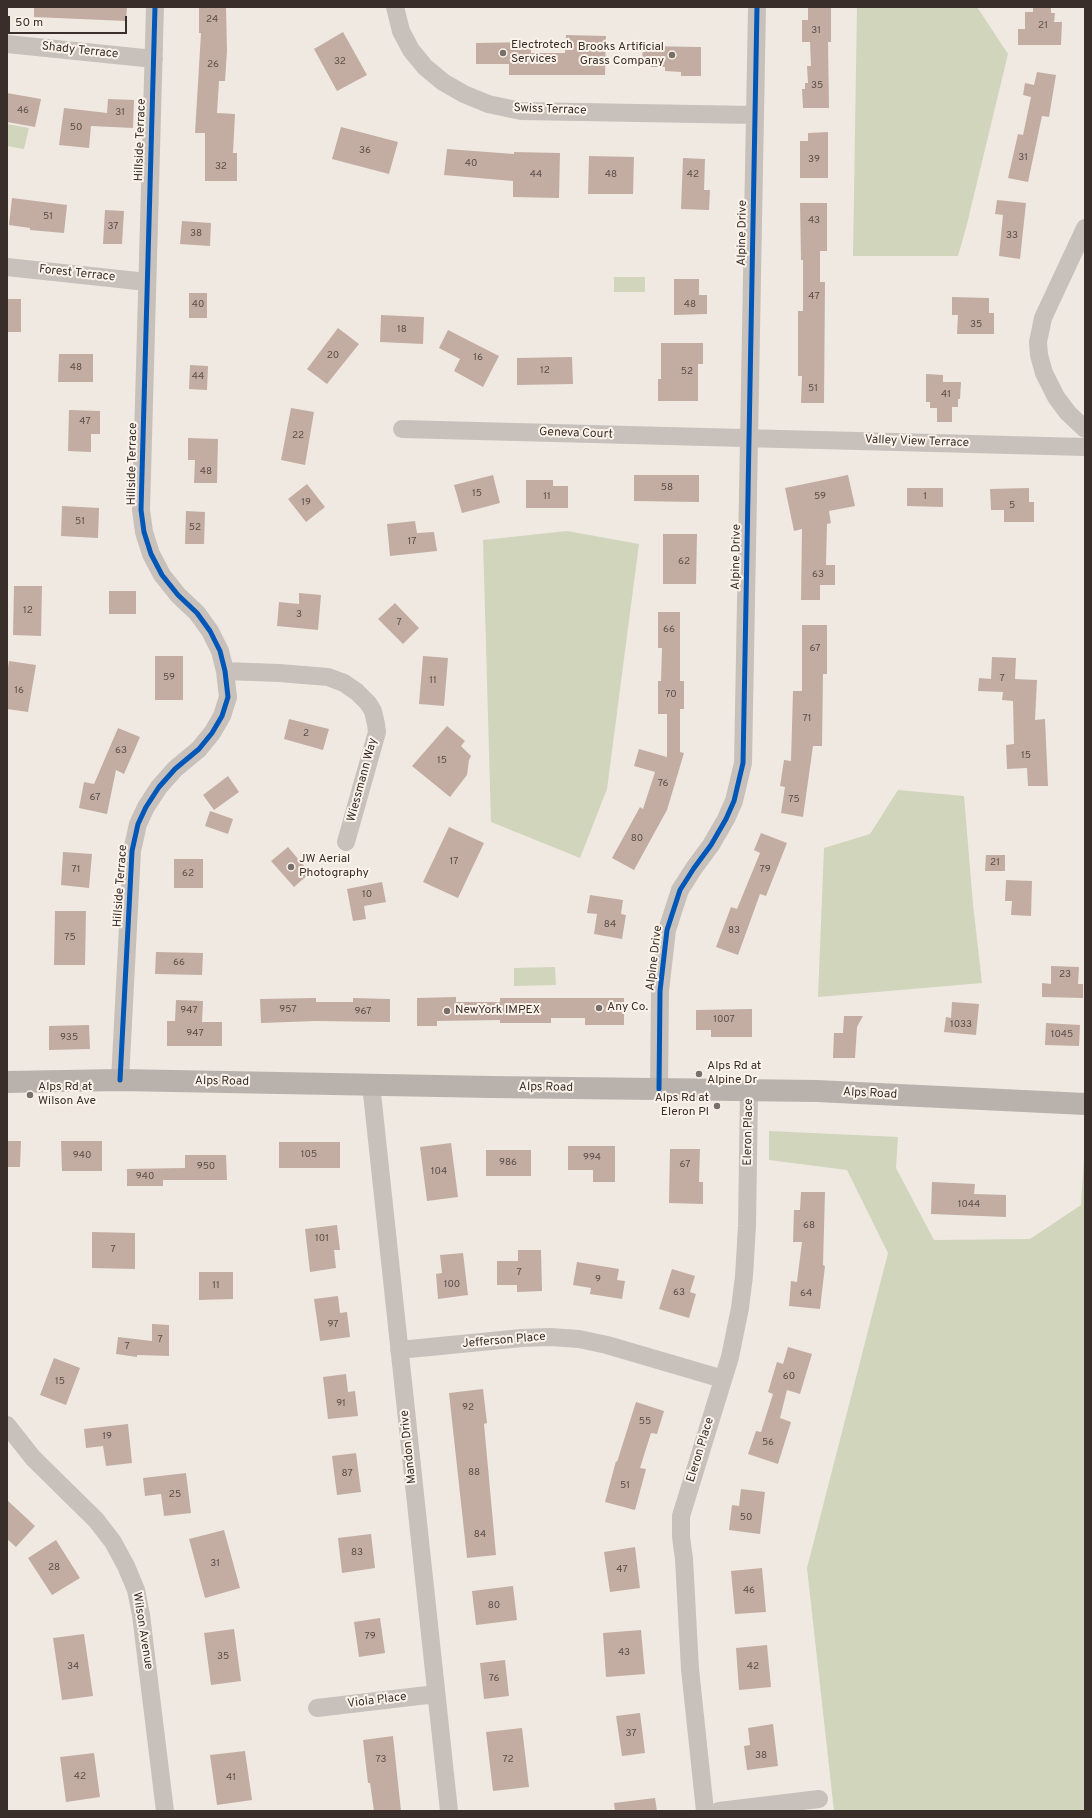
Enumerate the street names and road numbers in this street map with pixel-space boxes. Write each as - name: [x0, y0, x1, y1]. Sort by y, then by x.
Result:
- street label: Shady Terrace: [41, 40, 119, 62]
- street label: Hillside Terrace: [132, 98, 150, 182]
- street label: Swiss Terrace: [513, 102, 587, 118]
- street label: Alpine Drive: [735, 200, 751, 266]
- street label: Forest Terrace: [38, 263, 116, 285]
- street label: Hillside Terrace: [125, 422, 141, 506]
- street label: Geneva Court: [539, 426, 613, 442]
- street label: Valley View Terrace: [865, 433, 969, 451]
- street label: Alpine Drive: [729, 524, 745, 590]
- street label: Wiessmann Way: [345, 736, 381, 824]
- street label: Hillside Terrace: [111, 844, 131, 928]
- street label: Alpine Drive: [644, 924, 666, 992]
- street label: Alps Road: [195, 1074, 249, 1090]
- street label: Alps Road: [519, 1080, 573, 1096]
- street label: Alps Road: [843, 1085, 897, 1103]
- street label: Eleron Place: [741, 1098, 757, 1166]
- street label: Jefferson Place: [462, 1330, 546, 1352]
- street label: Mandon Drive: [398, 1409, 420, 1485]
- street label: Eleron Place: [684, 1416, 718, 1484]
- street label: Wilson Avenue: [129, 1591, 155, 1671]
- street label: Viola Place: [347, 1690, 407, 1712]

